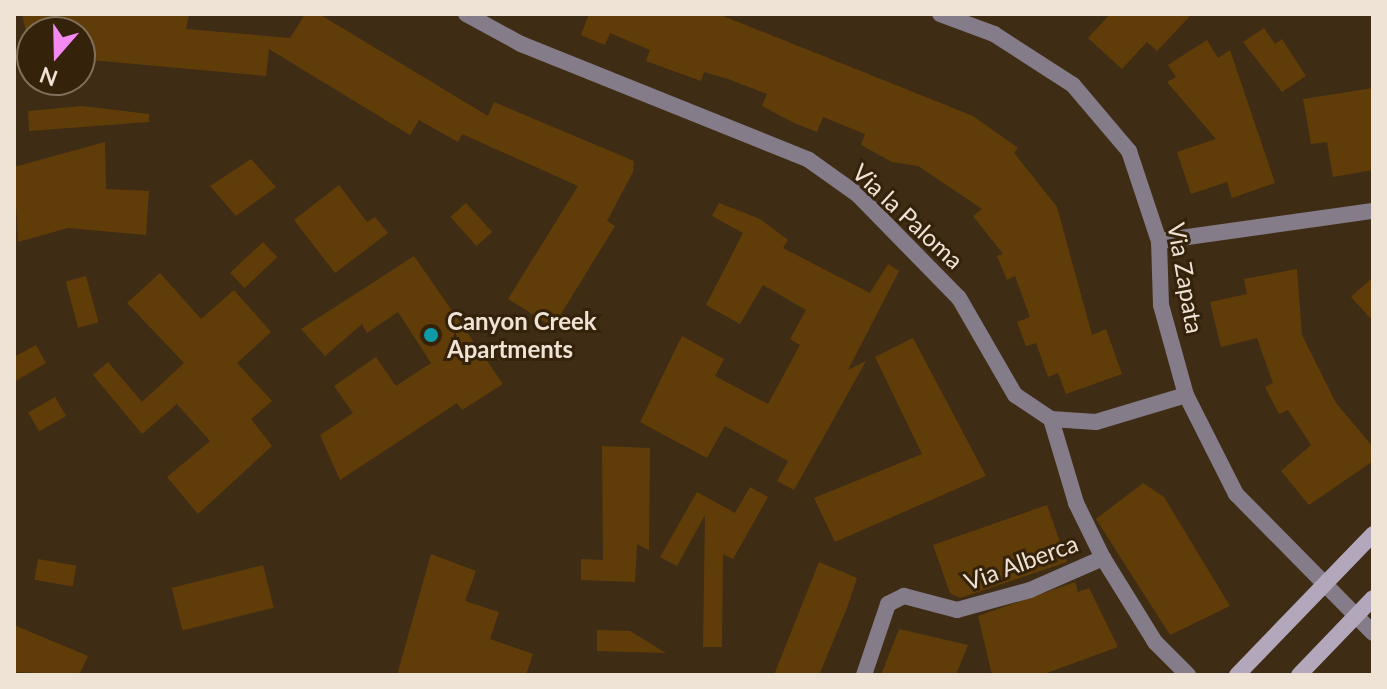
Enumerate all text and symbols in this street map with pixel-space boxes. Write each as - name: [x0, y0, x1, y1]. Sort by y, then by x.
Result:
- north arrow: [16, 16, 96, 96]
- text: N: [36, 62, 61, 93]
- street label: Via la Paloma: [847, 157, 969, 275]
- street label: Via Zapata: [1162, 220, 1210, 336]
- place label: Canyon Creek Apartments: [447, 307, 597, 363]
- marker: Canyon Creek Apartments: [422, 326, 440, 344]
- street label: Via Alberca: [960, 528, 1082, 596]

